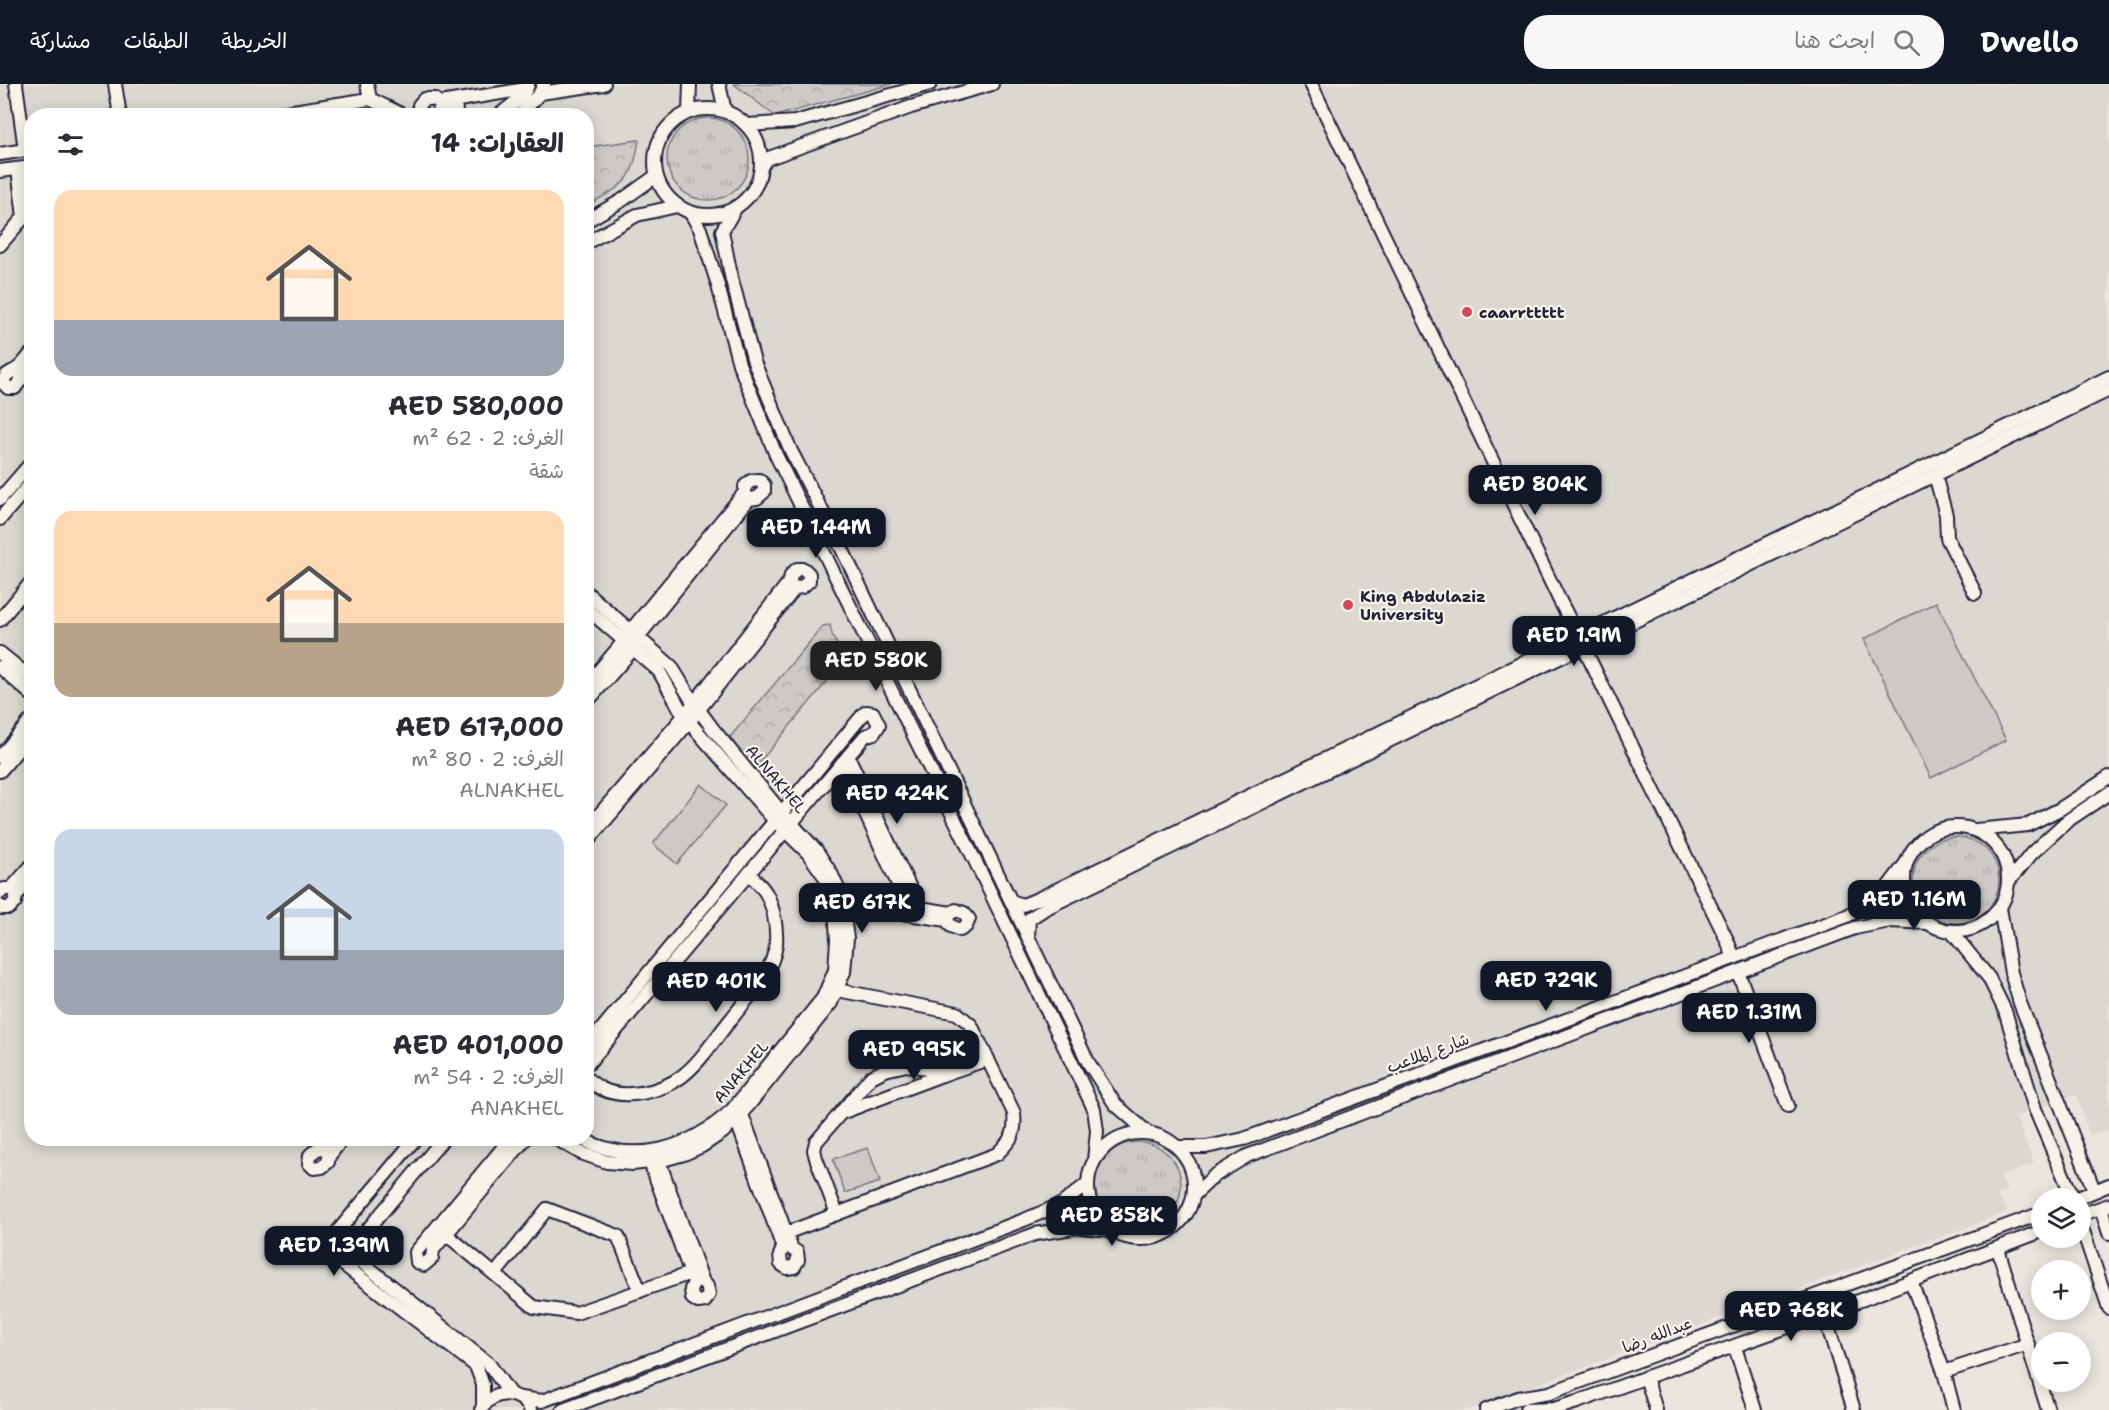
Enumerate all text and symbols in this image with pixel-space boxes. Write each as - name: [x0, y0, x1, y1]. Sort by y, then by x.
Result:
- search box: [1524, 15, 1944, 69]
- text: Dwello: [1980, 23, 2079, 61]
- text: ابحث هنا: [1794, 26, 1875, 55]
- icon: search: [1890, 26, 1923, 59]
- text: مشاركة: [30, 27, 91, 55]
- text: الطبقات: [124, 27, 189, 55]
- text: الخريطة: [222, 27, 287, 55]
- text: العقارات: 14: [430, 125, 564, 160]
- icon: filters: [54, 128, 87, 161]
- icon: home: [255, 229, 363, 337]
- place label: caarrttttt: [1479, 302, 1565, 323]
- marker: caarrttttt: [1460, 305, 1474, 319]
- text: AED 580,000: [388, 388, 564, 423]
- text: الغرف: 2 · 62 m²: [412, 425, 564, 451]
- text: شقة: [529, 458, 564, 484]
- pin: AED 804K: [1473, 465, 1597, 516]
- text: AED 804K: [1483, 471, 1587, 497]
- pin: AED 1.44M: [747, 508, 885, 559]
- text: AED 1.44M: [761, 514, 871, 540]
- icon: home: [255, 550, 363, 658]
- place label: King Abdulaziz University: [1360, 586, 1486, 625]
- marker: King Abdulaziz University: [1341, 598, 1355, 612]
- pin: AED 1.9M: [1512, 616, 1636, 667]
- text: AED 1.9M: [1526, 622, 1622, 648]
- pin: AED 580K: [814, 641, 938, 692]
- text: AED 580K: [824, 647, 928, 673]
- text: AED 617,000: [395, 709, 564, 744]
- street label: ALNAKHEL: [741, 740, 811, 818]
- text: الغرف: 2 · 80 m²: [411, 746, 564, 772]
- pin: AED 424K: [835, 774, 959, 825]
- text: ALNAKHEL: [459, 777, 564, 803]
- text: AED 424K: [845, 780, 949, 806]
- icon: home: [255, 868, 363, 976]
- pin: AED 1.16M: [1845, 880, 1983, 931]
- pin: AED 617K: [800, 883, 924, 934]
- text: AED 1.16M: [1862, 886, 1966, 912]
- text: AED 617K: [813, 889, 911, 915]
- pin: AED 729K: [1484, 961, 1608, 1012]
- pin: AED 401K: [654, 962, 778, 1013]
- text: AED 729K: [1494, 967, 1598, 993]
- text: AED 401K: [666, 968, 766, 994]
- pin: AED 1.31M: [1680, 993, 1818, 1044]
- text: AED 1.31M: [1696, 999, 1802, 1025]
- text: AED 401,000: [393, 1027, 564, 1062]
- street label: شارع الملاعب: [1384, 1028, 1473, 1079]
- pin: AED 995K: [852, 1030, 976, 1081]
- street label: ANAKHEL: [709, 1036, 773, 1108]
- text: AED 995K: [862, 1036, 966, 1062]
- text: الغرف: 2 · 54 m²: [413, 1064, 564, 1090]
- text: ANAKHEL: [470, 1095, 564, 1121]
- map controls: [2031, 1188, 2091, 1392]
- button: layers: [2031, 1188, 2091, 1248]
- pin: AED 858K: [1050, 1196, 1174, 1247]
- text: AED 858K: [1060, 1202, 1164, 1228]
- pin: AED 1.39M: [265, 1226, 403, 1277]
- text: AED 1.39M: [279, 1232, 390, 1258]
- button: +: [2031, 1260, 2091, 1320]
- pin: AED 768K: [1729, 1291, 1853, 1342]
- text: AED 768K: [1739, 1297, 1843, 1323]
- street label: عبدالله رضا: [1619, 1312, 1695, 1358]
- button: −: [2031, 1332, 2091, 1392]

